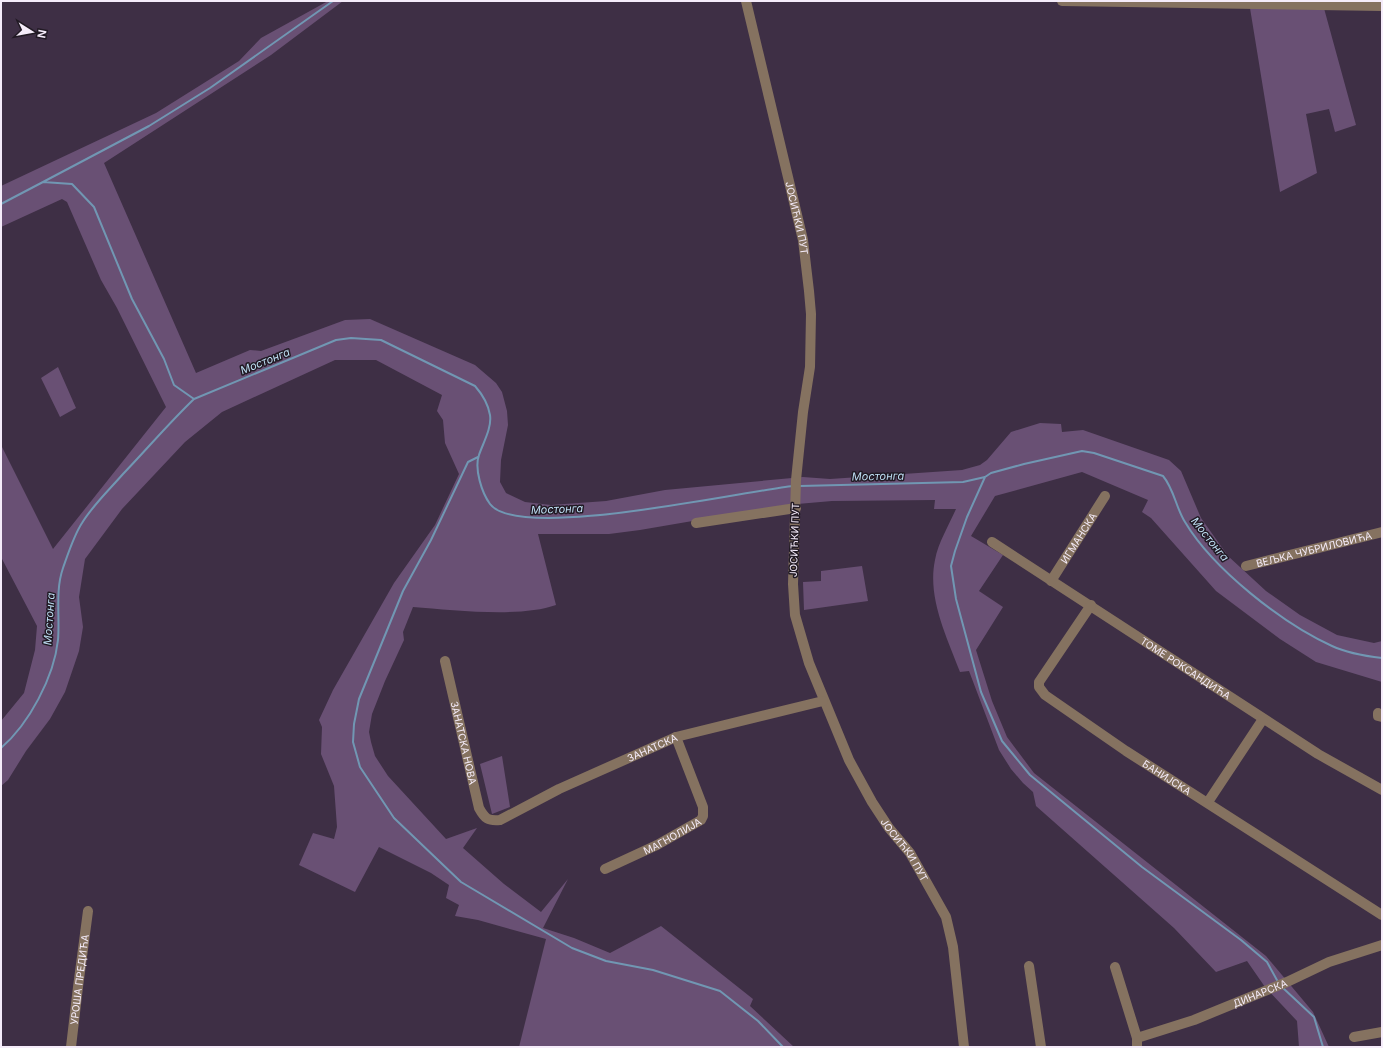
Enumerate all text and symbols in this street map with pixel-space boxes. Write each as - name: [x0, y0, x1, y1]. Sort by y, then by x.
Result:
- north arrow: [12, 12, 52, 52]
- text: N: [34, 28, 49, 39]
- street label: ЈОСИЋКИ ПУТ: [783, 180, 811, 255]
- water label: Мостонга: [238, 345, 292, 377]
- water label: Мостонга: [852, 469, 905, 483]
- water label: Мостонга: [531, 501, 584, 517]
- street label: ЈОСИЋКИ ПУТ: [787, 503, 801, 577]
- street label: ИГМАНСКА: [1058, 510, 1099, 566]
- water label: Мостонга: [1188, 514, 1232, 564]
- street label: ВЕЉКА ЧУБРИЛОВИЋА: [1255, 529, 1373, 569]
- water label: Мостонга: [40, 592, 58, 646]
- street label: ТОМЕ РОКСАНДИЋА: [1138, 634, 1233, 702]
- street label: ЗАНАТСКА НОВА: [448, 700, 479, 786]
- street label: ЗАНАТСКА: [625, 731, 679, 764]
- street label: БАНИЈСКА: [1141, 757, 1193, 797]
- street label: МАГНОЛИЈА: [641, 815, 703, 856]
- street label: ЈОСИЋКИ ПУТ: [878, 816, 931, 883]
- street label: УРОША ПРЕДИЋА: [68, 933, 91, 1025]
- street label: ДИНАРСКА: [1231, 977, 1289, 1009]

